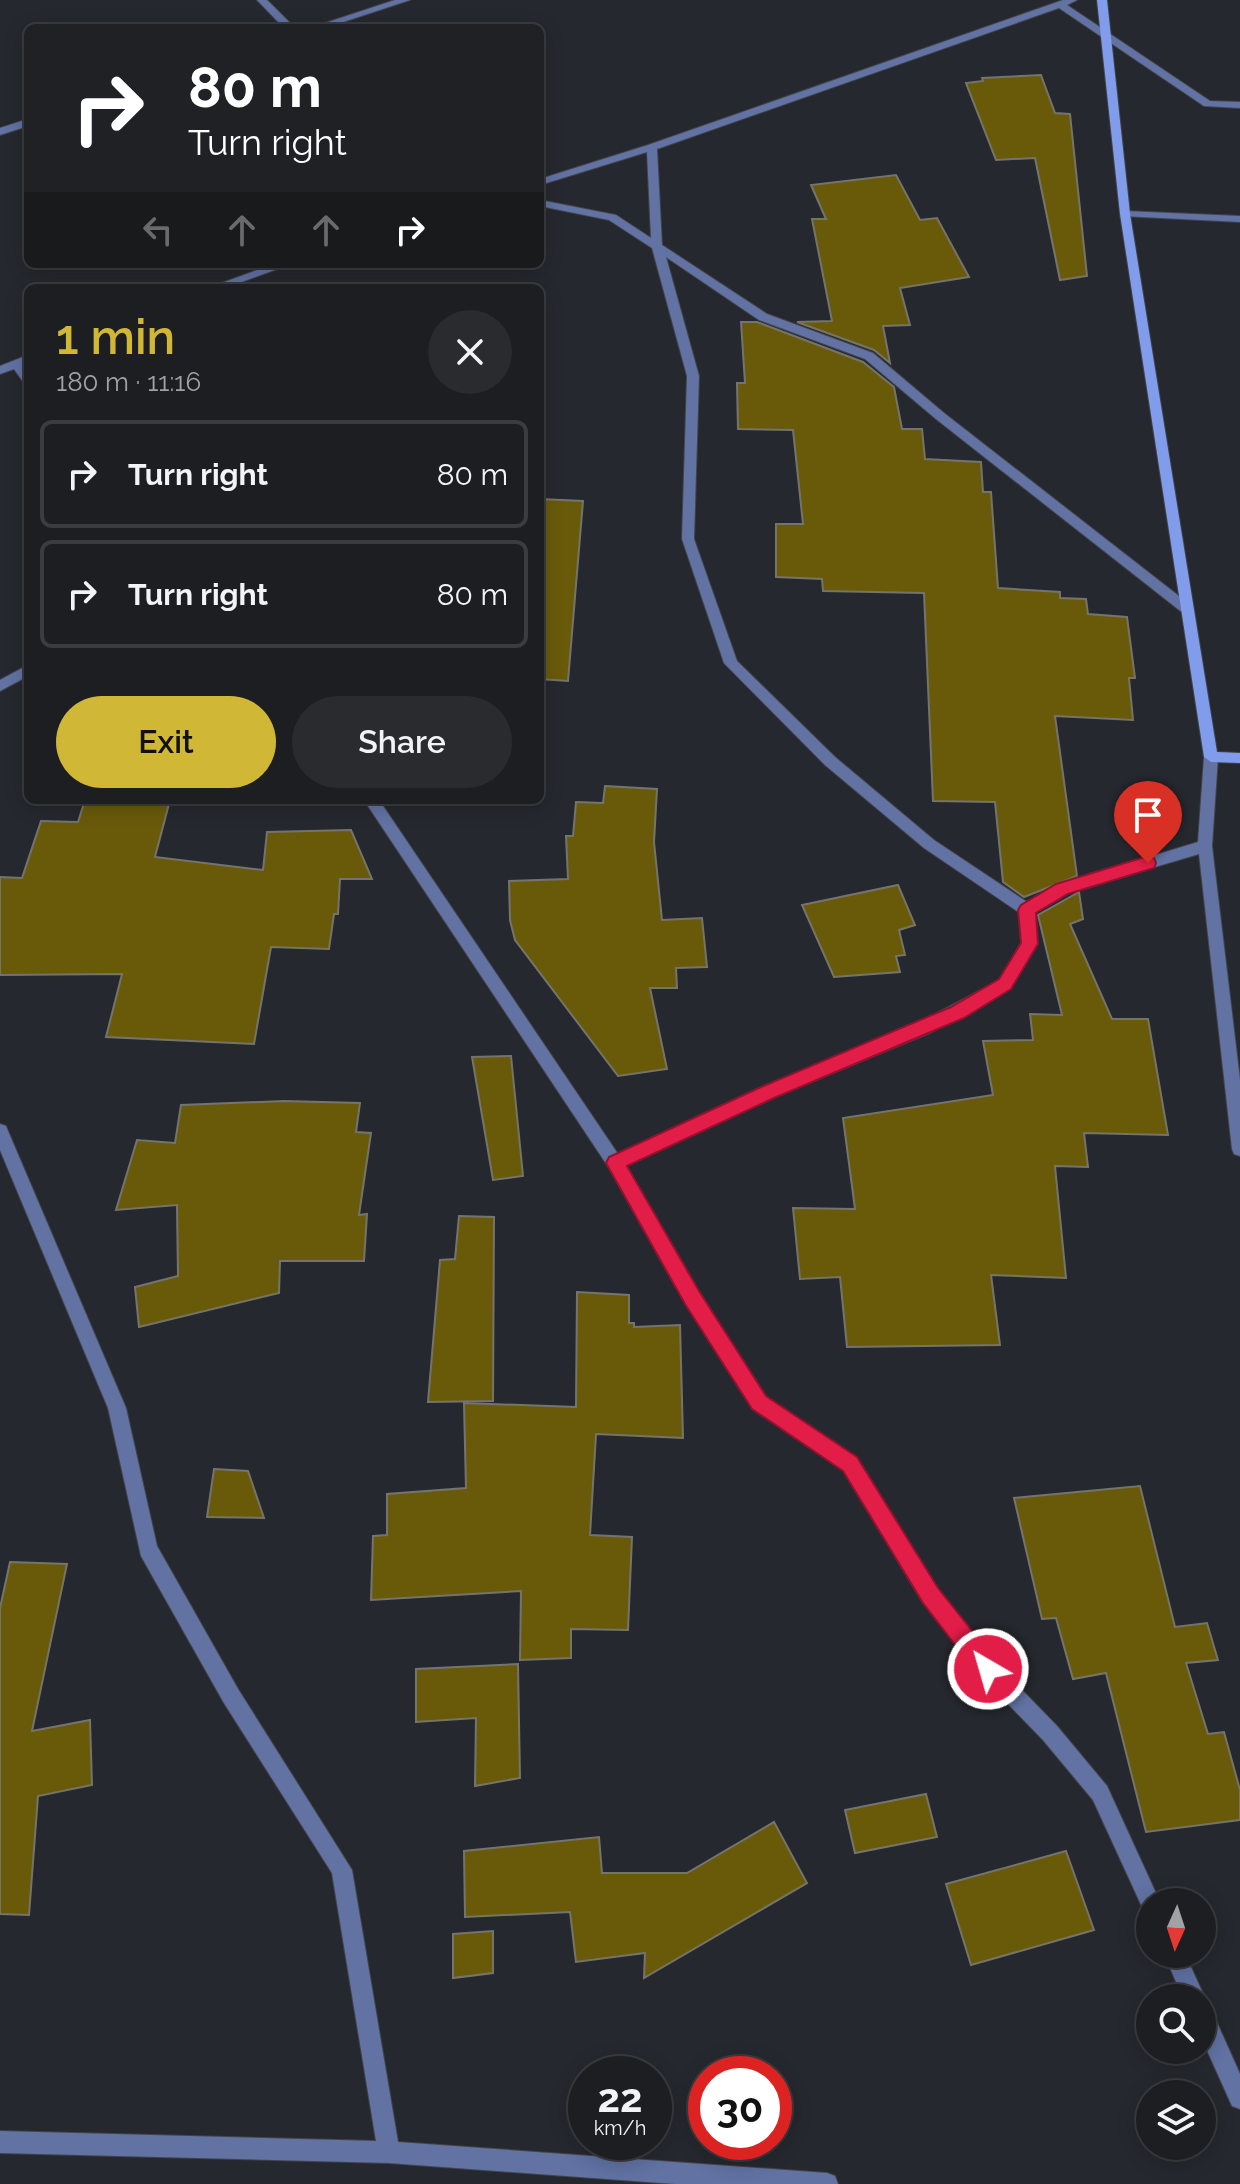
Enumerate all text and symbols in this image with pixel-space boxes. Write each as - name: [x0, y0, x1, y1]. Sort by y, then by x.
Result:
- text: 80 m: [188, 54, 322, 120]
- icon: right: [56, 56, 160, 160]
- text: Turn right: [188, 121, 347, 163]
- icon: left: [136, 208, 180, 252]
- icon: ahead: [220, 208, 264, 252]
- icon: ahead: [304, 208, 348, 252]
- icon: right: [388, 208, 432, 252]
- text: 1 min: [56, 309, 175, 365]
- button: close: [428, 310, 512, 394]
- text: 180 m · 11:16: [56, 367, 201, 397]
- icon: right: [60, 452, 104, 496]
- text: Turn right: [128, 457, 268, 492]
- text: 80 m: [437, 457, 508, 492]
- icon: right: [60, 572, 104, 616]
- text: Turn right: [128, 577, 268, 612]
- text: 80 m: [437, 577, 508, 612]
- button: Exit: [56, 696, 276, 788]
- button: Share: [292, 696, 512, 788]
- pin: [1114, 781, 1182, 863]
- icon: arrive: [1126, 793, 1170, 837]
- position arrow: [946, 1627, 1030, 1711]
- north arrow: [1136, 1888, 1216, 1968]
- map controls: [1136, 1888, 1216, 2160]
- button: search: [1136, 1984, 1216, 2064]
- speed limit sign: 30: [688, 2056, 792, 2160]
- text: 22: [597, 2074, 643, 2121]
- button: layers: [1136, 2080, 1216, 2160]
- text: km/h: [594, 2116, 646, 2140]

